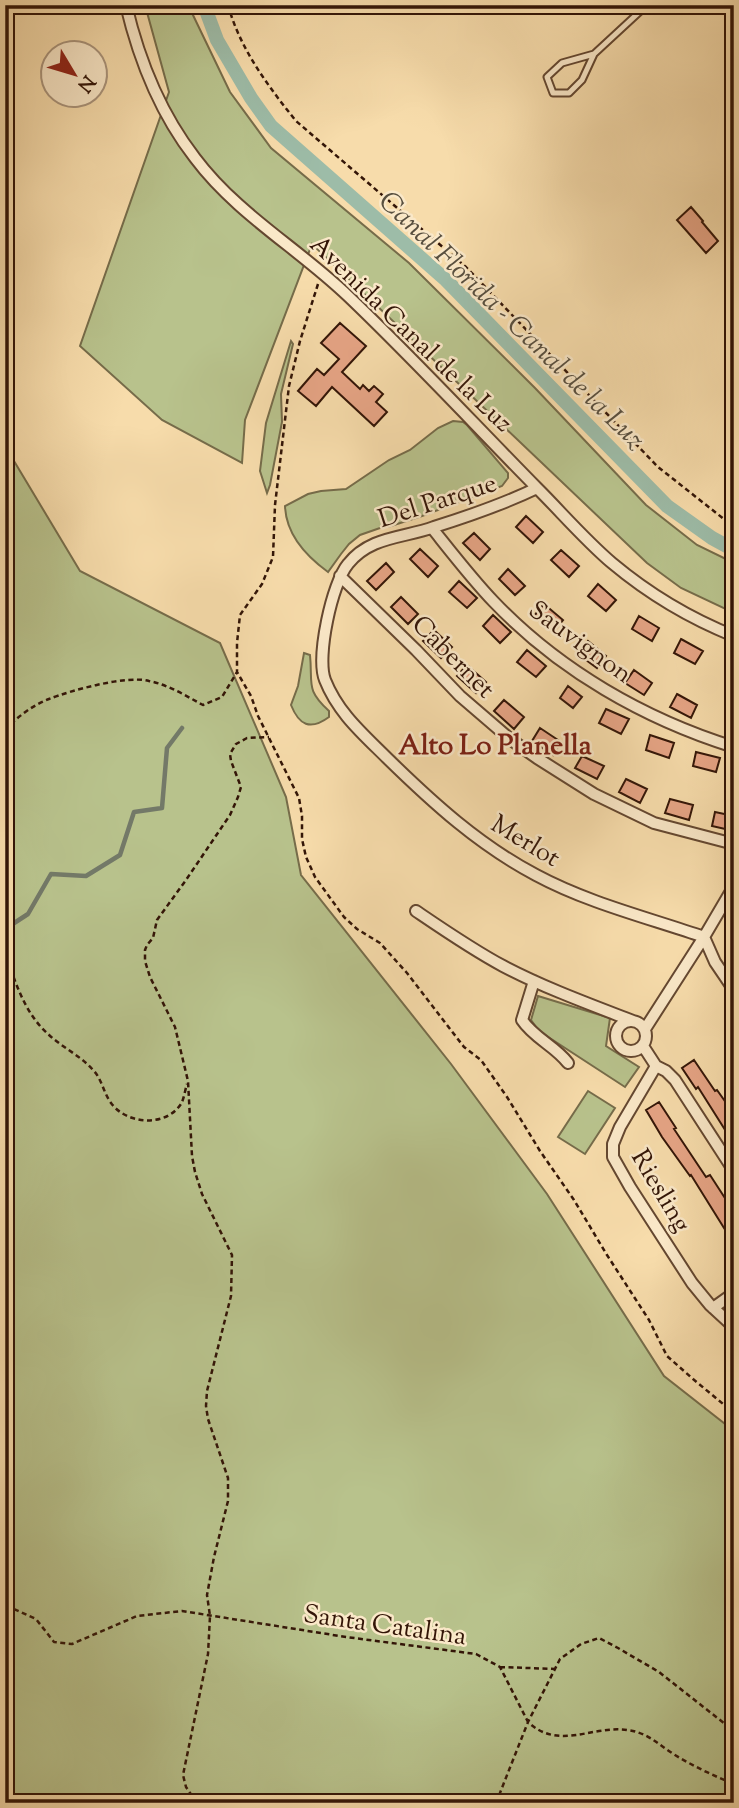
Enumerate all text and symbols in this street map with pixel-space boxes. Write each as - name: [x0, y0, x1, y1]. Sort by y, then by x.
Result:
- north arrow: [38, 38, 108, 108]
- text: N: [70, 69, 101, 97]
- water label: Canal Florida - Canal de la Luz: [369, 183, 653, 460]
- street label: Avenida Canal de la Luz: [300, 228, 520, 442]
- street label: Del Parque: [374, 466, 502, 539]
- street label: Sauvignon: [520, 593, 639, 693]
- street label: Cabernet: [402, 608, 502, 708]
- district label: Alto Lo Planella: [398, 727, 592, 767]
- street label: Merlot: [483, 807, 567, 877]
- street label: Riesling: [621, 1143, 699, 1240]
- street label: Santa Catalina: [301, 1597, 469, 1656]

